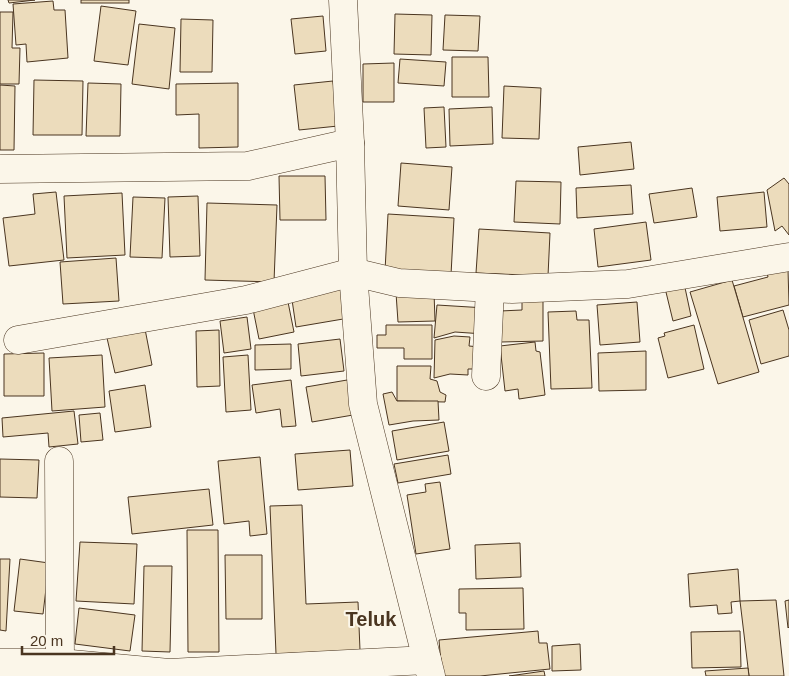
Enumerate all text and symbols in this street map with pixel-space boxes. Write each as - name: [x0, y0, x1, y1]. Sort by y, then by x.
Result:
- district label: Teluk: [346, 608, 397, 630]
- scale bar: [22, 624, 115, 656]
- text: 20 m: [30, 632, 63, 649]

